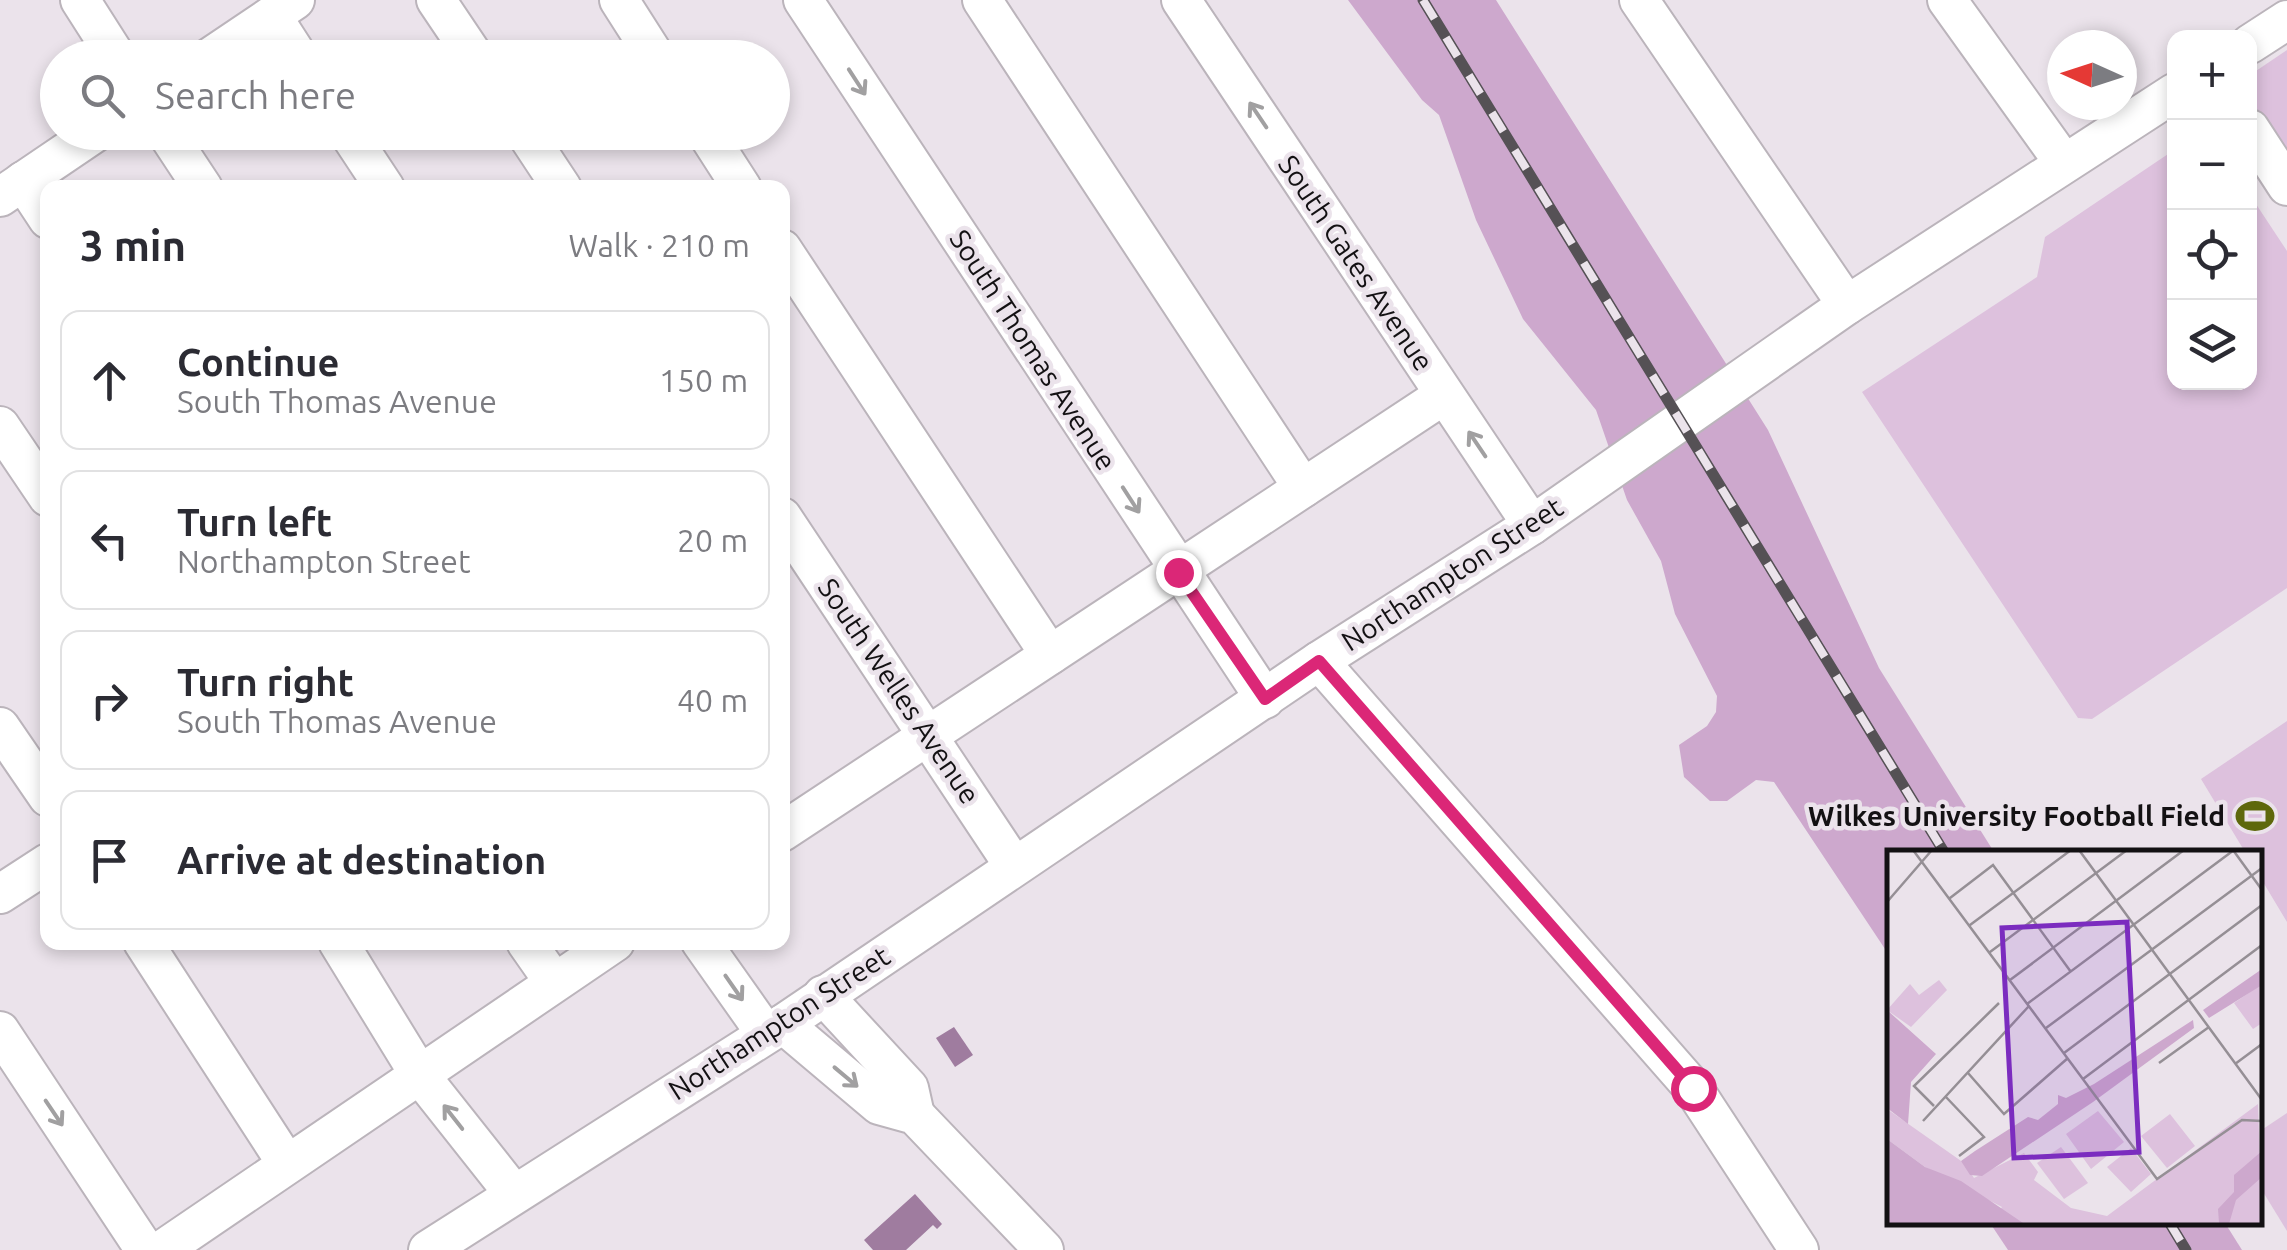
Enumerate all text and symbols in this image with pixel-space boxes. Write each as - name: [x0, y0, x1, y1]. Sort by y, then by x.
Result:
- north arrow: [2047, 30, 2137, 120]
- map controls: [2167, 30, 2257, 390]
- button: +: [2167, 30, 2257, 120]
- search box: [40, 40, 790, 150]
- one-way arrow: [846, 67, 867, 95]
- icon: search: [75, 68, 130, 123]
- text: Search here: [155, 74, 356, 116]
- one-way arrow: [1248, 102, 1269, 130]
- button: −: [2167, 120, 2257, 210]
- street label: South Gates Avenue: [1273, 149, 1440, 376]
- button: locate: [2167, 210, 2257, 300]
- text: 3 min: [80, 222, 186, 269]
- street label: South Thomas Avenue: [944, 224, 1123, 476]
- text: Walk · 210 m: [568, 227, 750, 263]
- button: layers: [2167, 300, 2257, 390]
- text: Continue: [177, 341, 339, 383]
- icon: ahead: [82, 353, 137, 408]
- text: 150 m: [659, 362, 748, 398]
- text: South Thomas Avenue: [177, 383, 497, 419]
- one-way arrow: [1467, 430, 1488, 458]
- one-way arrow: [1120, 485, 1141, 513]
- street label: Northampton Street: [1336, 491, 1568, 657]
- text: Turn left: [177, 501, 332, 543]
- icon: left: [82, 513, 137, 568]
- text: 20 m: [677, 522, 748, 558]
- text: Northampton Street: [177, 543, 471, 579]
- route end: [1156, 550, 1202, 596]
- street label: South Welles Avenue: [813, 572, 986, 809]
- text: Turn right: [177, 661, 354, 703]
- icon: right: [82, 673, 137, 728]
- text: 40 m: [677, 682, 748, 718]
- text: South Thomas Avenue: [177, 703, 497, 739]
- sports icon: Wilkes University Football Field: [2234, 795, 2276, 837]
- place label: Wilkes University Football Field: [1808, 800, 2225, 831]
- icon: arrive: [82, 833, 137, 888]
- text: Arrive at destination: [177, 839, 546, 881]
- inset map: [1887, 850, 2262, 1225]
- street label: Northampton Street: [663, 940, 895, 1106]
- one-way arrow: [723, 974, 744, 1001]
- one-way arrow: [832, 1066, 858, 1088]
- route start: [1671, 1066, 1717, 1112]
- one-way arrow: [43, 1098, 64, 1126]
- one-way arrow: [443, 1104, 464, 1131]

